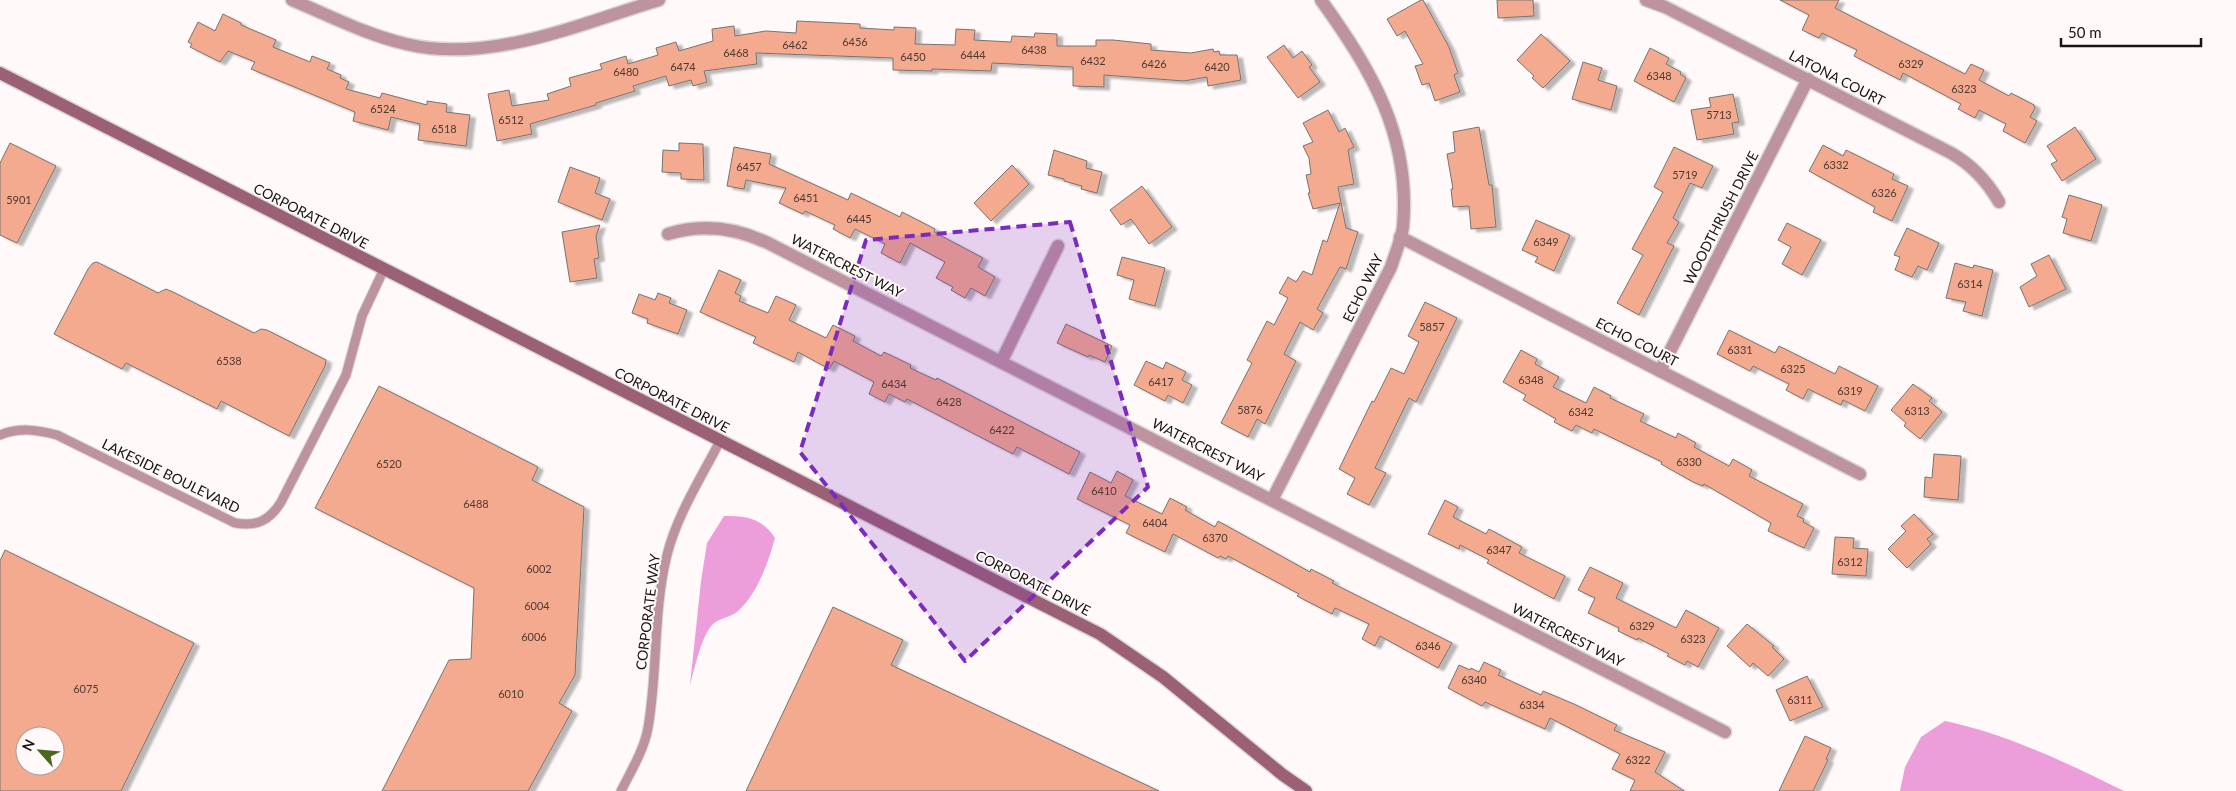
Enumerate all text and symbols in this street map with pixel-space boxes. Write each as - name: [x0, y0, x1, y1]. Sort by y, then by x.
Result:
- scale bar: [2061, 15, 2201, 47]
- text: 50 m: [2068, 23, 2102, 41]
- house number: 6456: [842, 35, 868, 48]
- house number: 6462: [782, 38, 808, 51]
- house number: 6438: [1021, 43, 1047, 56]
- house number: 6468: [723, 46, 749, 59]
- street label: LATONA COURT: [1786, 46, 1889, 109]
- house number: 6444: [960, 48, 986, 61]
- house number: 6450: [900, 50, 926, 63]
- house number: 6432: [1080, 54, 1106, 67]
- house number: 6426: [1141, 57, 1167, 70]
- house number: 6329: [1898, 57, 1924, 70]
- house number: 6474: [670, 60, 696, 73]
- house number: 6420: [1204, 60, 1230, 73]
- house number: 6480: [613, 65, 639, 78]
- house number: 6348: [1646, 69, 1672, 82]
- house number: 6323: [1951, 82, 1977, 95]
- house number: 6524: [370, 102, 396, 115]
- house number: 5713: [1706, 108, 1732, 121]
- house number: 6512: [498, 113, 524, 126]
- house number: 6518: [431, 122, 457, 135]
- street label: WOODTHRUSH DRIVE: [1679, 148, 1762, 287]
- house number: 6332: [1823, 158, 1849, 171]
- house number: 6457: [736, 160, 762, 173]
- house number: 5719: [1672, 168, 1698, 181]
- street label: CORPORATE DRIVE: [251, 179, 372, 252]
- house number: 6326: [1871, 186, 1897, 199]
- house number: 6451: [793, 191, 819, 204]
- house number: 5901: [6, 193, 32, 206]
- house number: 6445: [846, 212, 872, 225]
- street label: WATERCREST WAY: [788, 230, 906, 301]
- house number: 6349: [1533, 235, 1559, 248]
- street label: ECHO WAY: [1339, 251, 1386, 325]
- house number: 6314: [1957, 277, 1983, 290]
- street label: ECHO COURT: [1593, 314, 1682, 370]
- house number: 5857: [1419, 320, 1445, 333]
- house number: 6331: [1727, 343, 1753, 356]
- house number: 6538: [216, 354, 242, 367]
- house number: 6325: [1780, 362, 1806, 375]
- street label: CORPORATE DRIVE: [612, 363, 733, 436]
- house number: 6348: [1518, 373, 1544, 386]
- house number: 6417: [1148, 375, 1174, 388]
- house number: 6434: [881, 377, 907, 390]
- house number: 6319: [1837, 384, 1863, 397]
- house number: 6428: [936, 395, 962, 408]
- house number: 5876: [1237, 403, 1263, 416]
- house number: 6313: [1904, 404, 1930, 417]
- house number: 6342: [1568, 405, 1594, 418]
- street label: WATERCREST WAY: [1149, 414, 1267, 485]
- house number: 6422: [989, 423, 1015, 436]
- street label: LAKESIDE BOULEVARD: [99, 435, 243, 516]
- house number: 6330: [1676, 455, 1702, 468]
- house number: 6520: [376, 457, 402, 470]
- house number: 6410: [1091, 484, 1117, 497]
- house number: 6488: [463, 497, 489, 510]
- house number: 6404: [1142, 516, 1168, 529]
- house number: 6370: [1202, 531, 1228, 544]
- house number: 6347: [1486, 543, 1512, 556]
- street label: CORPORATE DRIVE: [973, 546, 1094, 619]
- street label: CORPORATE WAY: [632, 553, 663, 671]
- house number: 6312: [1837, 555, 1863, 568]
- house number: 6002: [526, 562, 552, 575]
- house number: 6004: [524, 599, 550, 612]
- street label: WATERCREST WAY: [1509, 599, 1627, 670]
- house number: 6329: [1629, 619, 1655, 632]
- house number: 6006: [521, 630, 547, 643]
- house number: 6323: [1680, 632, 1706, 645]
- house number: 6346: [1415, 639, 1441, 652]
- house number: 6340: [1461, 673, 1487, 686]
- house number: 6075: [73, 682, 99, 695]
- house number: 6010: [498, 687, 524, 700]
- house number: 6311: [1787, 693, 1813, 706]
- house number: 6334: [1519, 698, 1545, 711]
- north arrow: [15, 726, 65, 776]
- text: N: [18, 736, 38, 754]
- house number: 6322: [1625, 753, 1651, 766]

